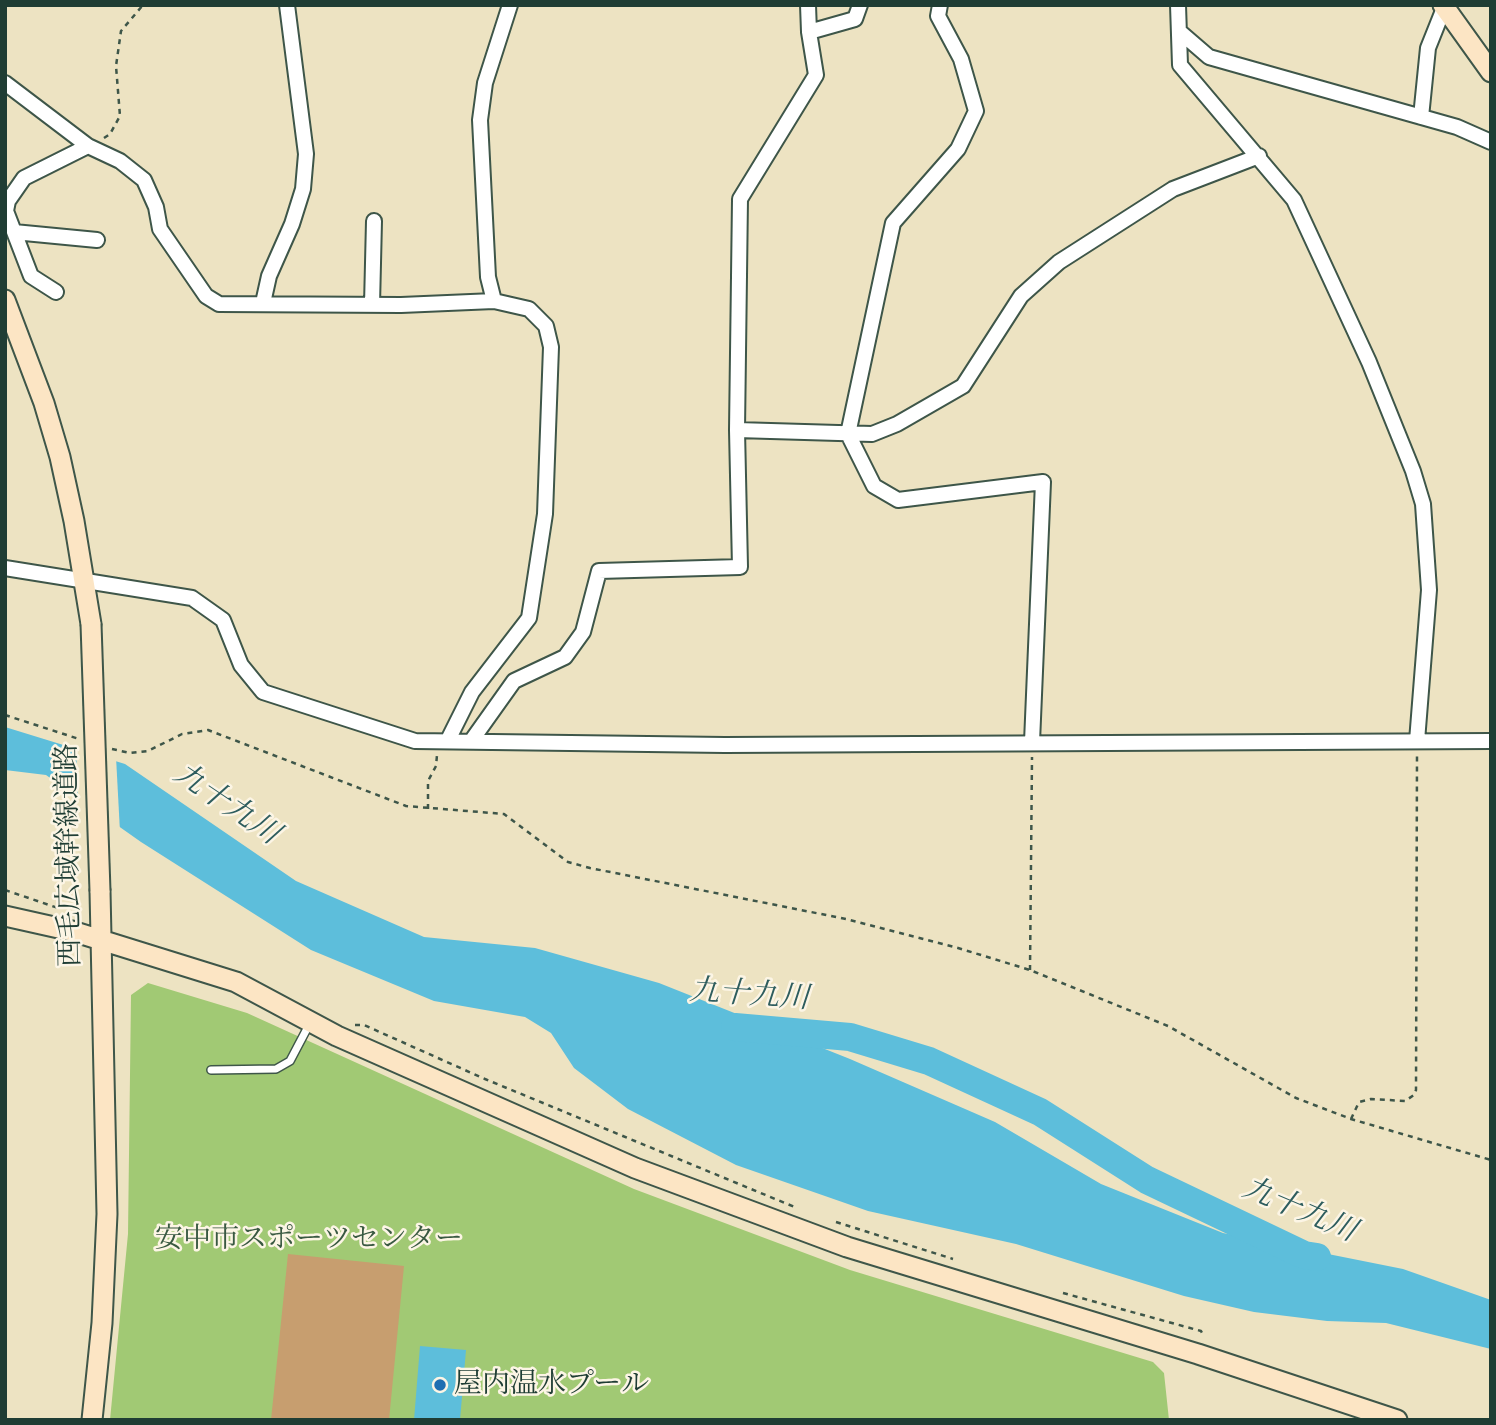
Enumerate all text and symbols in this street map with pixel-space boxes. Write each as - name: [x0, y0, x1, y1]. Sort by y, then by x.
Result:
- street label: 西毛広域幹線道路: [51, 743, 89, 967]
- water label: 九十九川: [166, 757, 286, 853]
- water label: 九十九川: [688, 974, 810, 1018]
- water label: 九十九川: [1237, 1171, 1361, 1251]
- park label: 安中市スポーツセンター: [155, 1223, 463, 1257]
- place label: 屋内温水プール: [454, 1368, 649, 1402]
- marker: 屋内温水プール: [432, 1377, 448, 1393]

